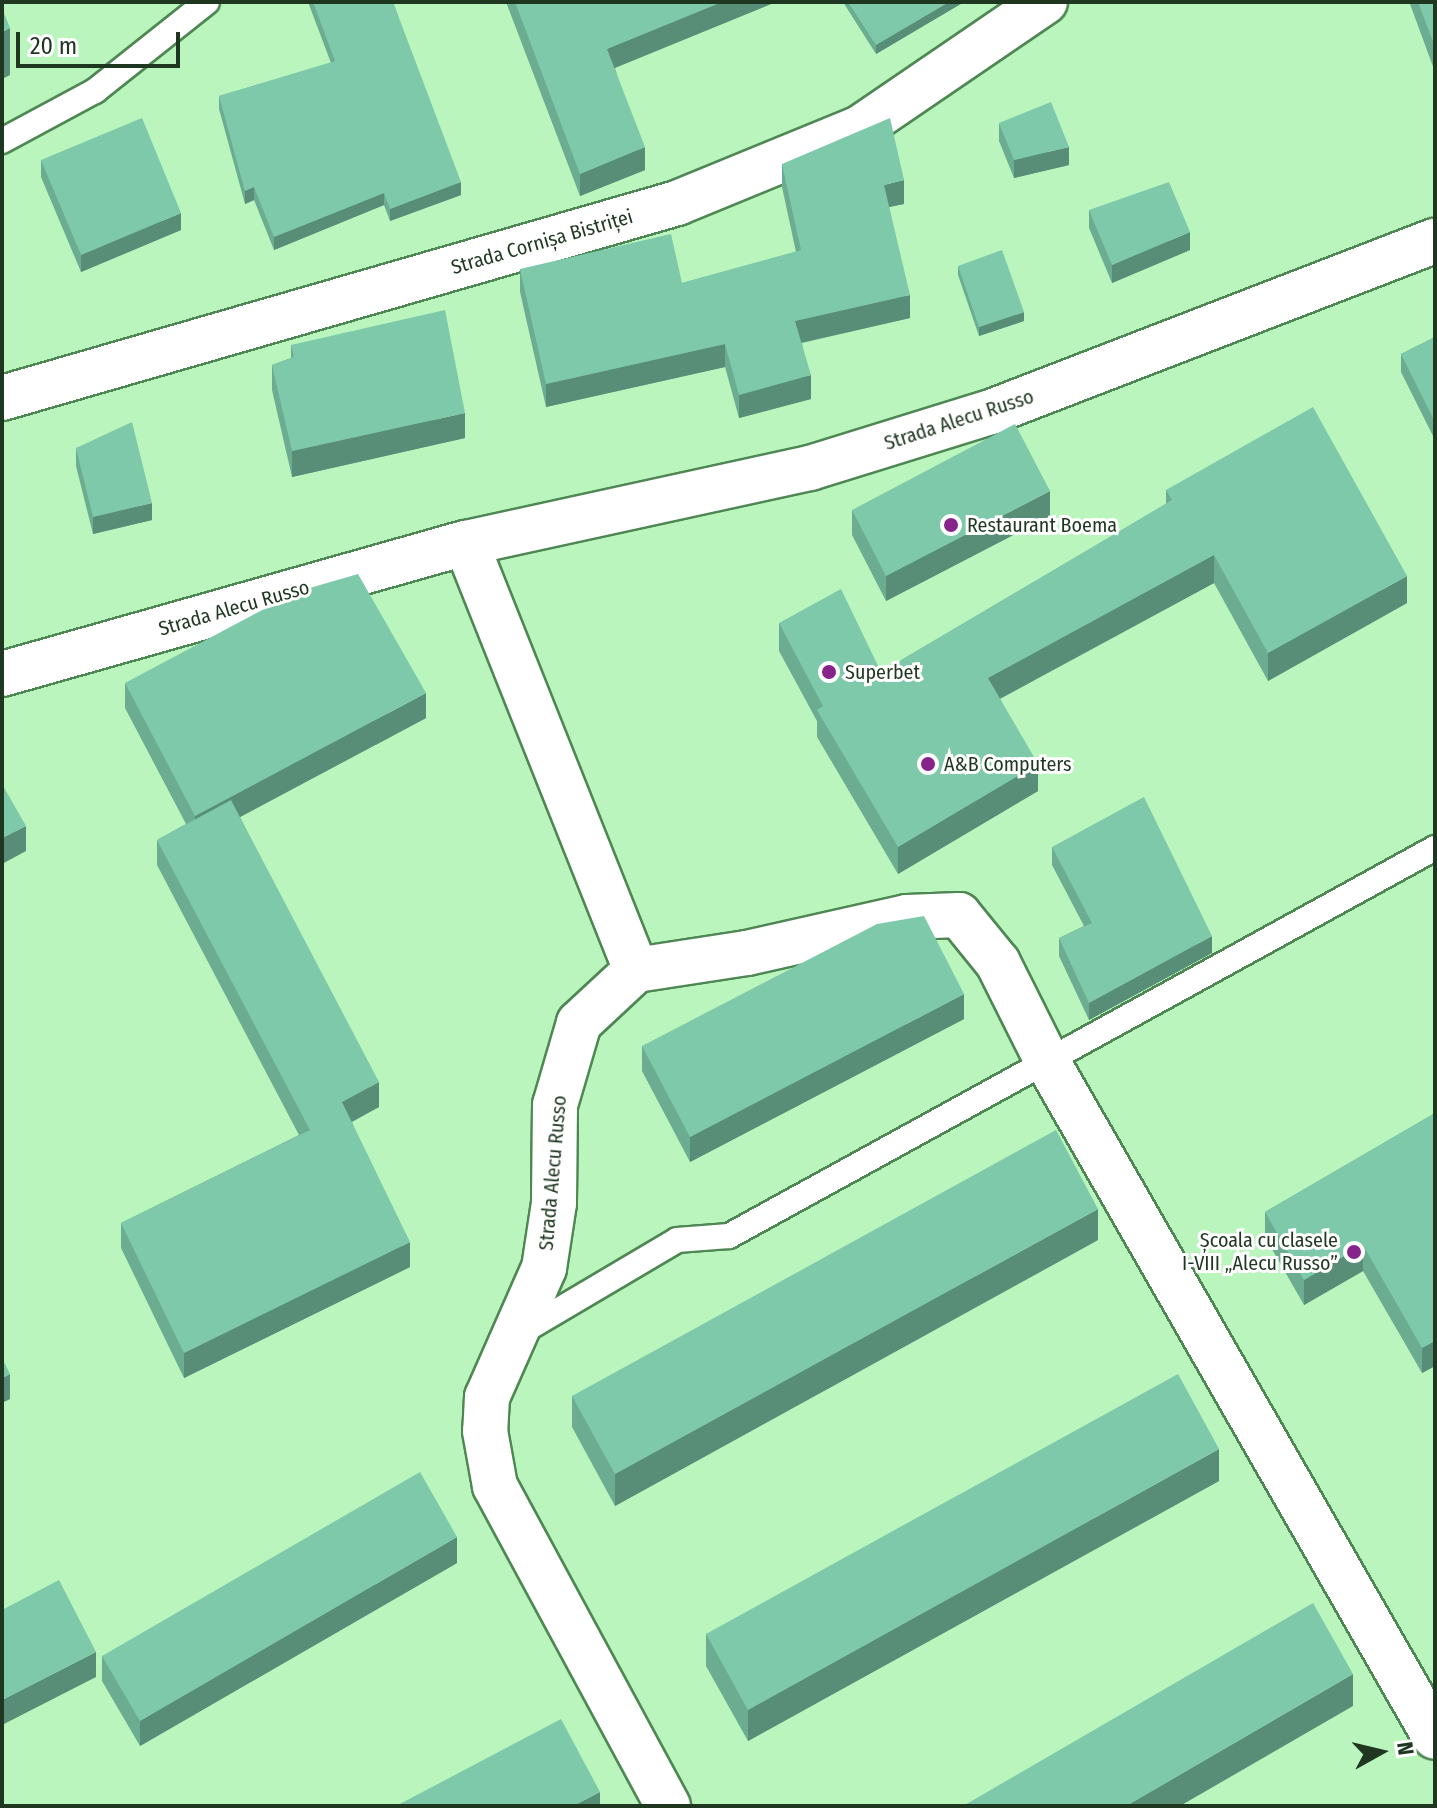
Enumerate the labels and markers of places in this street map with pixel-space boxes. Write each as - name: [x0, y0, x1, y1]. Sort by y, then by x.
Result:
- place label: Restaurant Boema: [967, 513, 1117, 537]
- marker: Restaurant Boema: [942, 516, 960, 534]
- place label: Superbet: [845, 660, 920, 684]
- marker: Superbet: [820, 663, 838, 681]
- place label: A&B Computers: [944, 752, 1072, 776]
- marker: A&B Computers: [919, 755, 937, 773]
- place label: Școala cu clasele I-VIII „Alecu Russo”: [1182, 1228, 1338, 1275]
- marker: Școala cu clasele I-VIII „Alecu Russo”: [1345, 1243, 1363, 1261]

